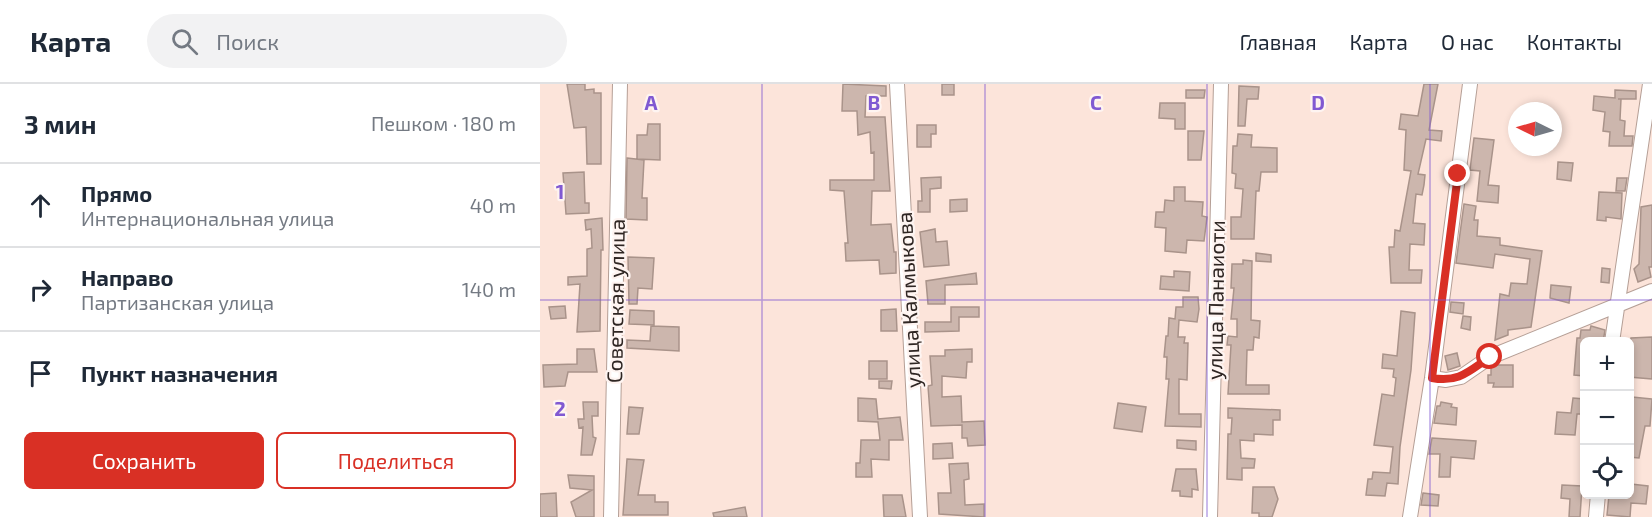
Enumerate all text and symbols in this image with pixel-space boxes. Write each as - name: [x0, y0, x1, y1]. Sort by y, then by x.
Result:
- search box: [147, 14, 567, 68]
- text: Карта: [30, 24, 111, 58]
- icon: search: [168, 25, 201, 58]
- text: Поиск: [216, 28, 279, 54]
- text: Главная: [1240, 29, 1317, 54]
- text: Карта: [1350, 29, 1408, 54]
- text: О нас: [1441, 29, 1494, 54]
- text: Контакты: [1527, 29, 1622, 54]
- text: A: [644, 90, 658, 114]
- text: B: [868, 90, 880, 114]
- text: C: [1090, 90, 1102, 114]
- text: D: [1311, 90, 1325, 114]
- north arrow: [1508, 102, 1562, 156]
- text: 3 мин: [24, 108, 96, 139]
- text: Пешком · 180 m: [371, 111, 516, 135]
- route end: [1444, 160, 1470, 186]
- text: 1: [556, 179, 564, 203]
- text: Прямо: [81, 180, 152, 206]
- icon: ahead: [24, 189, 57, 222]
- text: 40 m: [470, 193, 516, 217]
- text: Интернациональная улица: [81, 206, 334, 230]
- street label: улица Калмыкова: [891, 211, 926, 389]
- street label: Советская улица: [601, 219, 630, 383]
- street label: улица Панаиоти: [1201, 220, 1230, 380]
- text: Направо: [81, 264, 174, 290]
- icon: right: [24, 273, 57, 306]
- text: 140 m: [462, 277, 516, 301]
- text: Партизанская улица: [81, 290, 274, 314]
- map controls: [1580, 337, 1634, 499]
- button: +: [1580, 337, 1634, 391]
- route start: [1476, 343, 1502, 369]
- icon: arrive: [24, 357, 57, 390]
- text: Пункт назначения: [81, 360, 278, 386]
- button: −: [1580, 391, 1634, 445]
- text: 2: [554, 396, 566, 420]
- button: Сохранить: [24, 432, 264, 489]
- button: Поделиться: [276, 432, 516, 489]
- button: locate: [1580, 445, 1634, 499]

